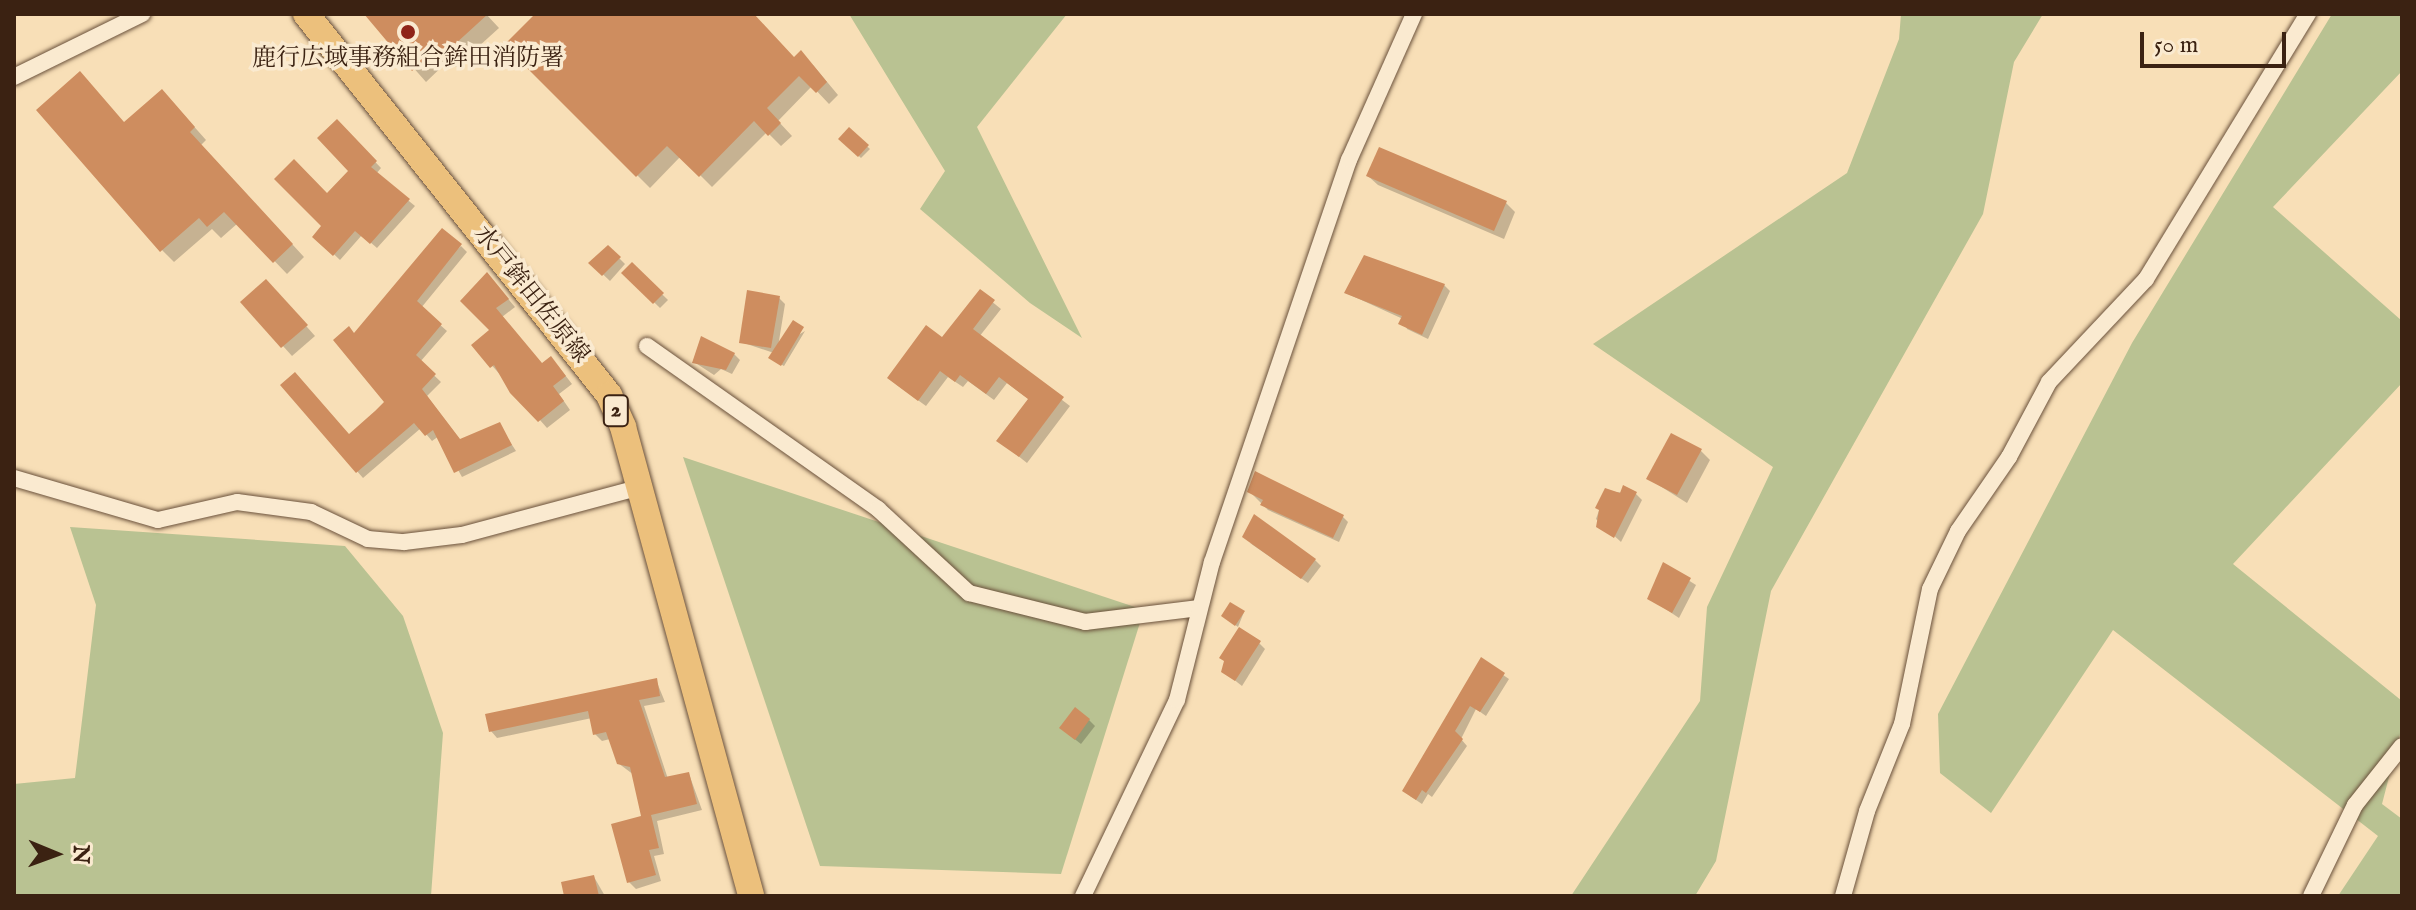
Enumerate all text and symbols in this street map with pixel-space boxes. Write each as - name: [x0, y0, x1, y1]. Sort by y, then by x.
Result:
- scale bar: [2144, 16, 2290, 66]
- marker: 鹿行広域事務組合鉾田消防署: [399, 23, 417, 41]
- text: 50 m: [2154, 30, 2198, 61]
- place label: 鹿行広域事務組合鉾田消防署: [252, 45, 564, 73]
- street label: 水戸鉾田佐原線: [467, 221, 595, 369]
- road number: 2: [602, 393, 630, 429]
- north arrow: [16, 814, 96, 894]
- text: N: [66, 845, 94, 864]

